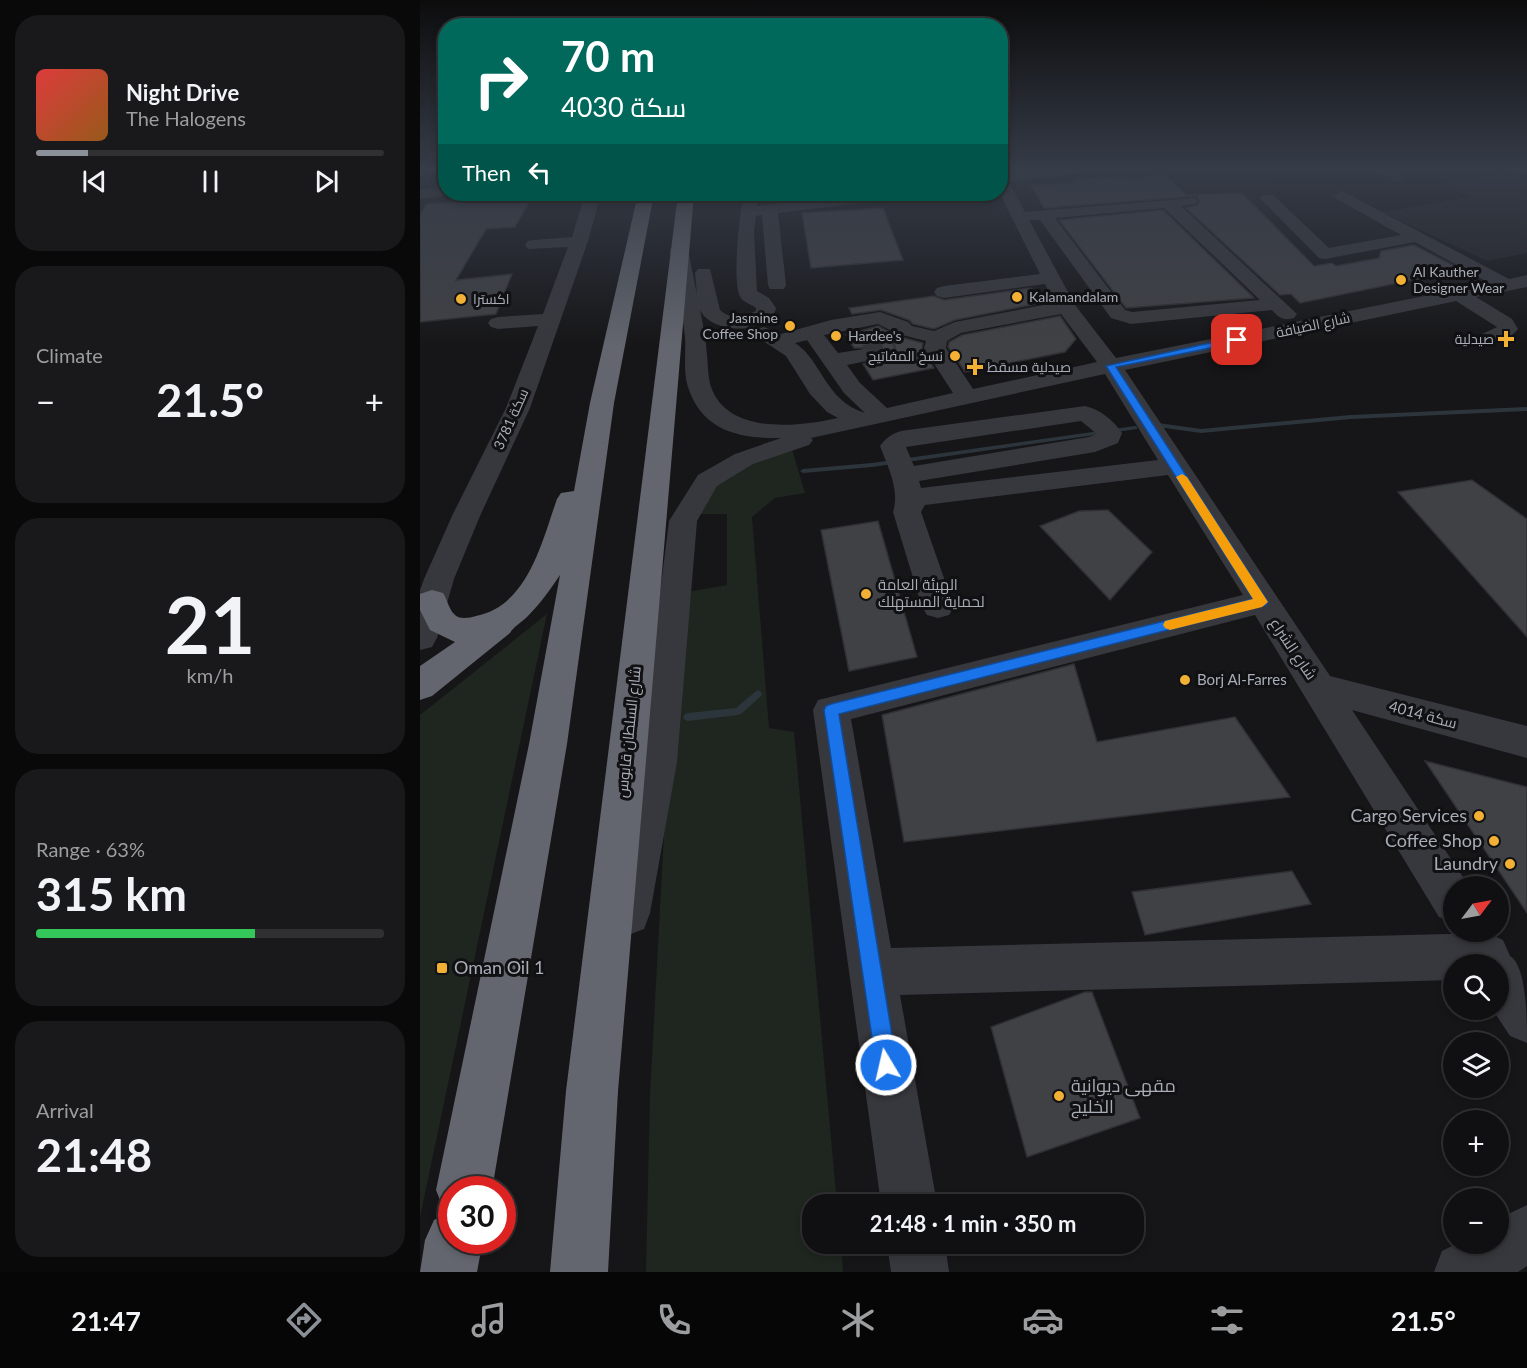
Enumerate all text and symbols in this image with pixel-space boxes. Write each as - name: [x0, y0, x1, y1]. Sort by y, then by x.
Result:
- text: 70 m: [561, 31, 655, 81]
- icon: right: [462, 42, 540, 120]
- text: Night Drive: [126, 79, 239, 106]
- text: سكة 4030: [561, 90, 686, 123]
- text: The Halogens: [126, 106, 246, 130]
- icon: left: [523, 156, 556, 189]
- text: Then: [462, 159, 511, 186]
- icon: previous: [78, 165, 111, 198]
- icon: pause: [194, 165, 227, 198]
- icon: next: [310, 165, 343, 198]
- place label: Al Kauther Designer Wear: [1413, 263, 1504, 296]
- marker: Al Kauther Designer Wear: [1394, 273, 1408, 287]
- place label: Kalamandalam: [1029, 288, 1118, 305]
- place label: اكسترا: [473, 290, 510, 307]
- marker: Kalamandalam: [1010, 290, 1024, 304]
- marker: اكسترا: [454, 292, 468, 306]
- street label: شارع الضيافة: [1274, 308, 1352, 342]
- place label: Jasmine Coffee Shop: [702, 309, 778, 342]
- pin: [1211, 314, 1262, 365]
- marker: Jasmine Coffee Shop: [783, 319, 797, 333]
- icon: arrive: [1220, 323, 1253, 356]
- place label: Hardee's: [848, 327, 901, 344]
- marker: Hardee's: [829, 329, 843, 343]
- place label: صيدلية: [1455, 330, 1494, 347]
- marker: صيدلية: [1499, 332, 1513, 346]
- text: Climate: [36, 343, 103, 367]
- place label: نسخ المفاتيح: [868, 347, 943, 365]
- marker: نسخ المفاتيح: [948, 349, 962, 363]
- place label: صيدلية مسقط: [987, 358, 1071, 375]
- marker: صيدلية مسقط: [968, 360, 982, 374]
- text: 21.5°: [156, 373, 264, 427]
- text: −: [36, 381, 55, 421]
- text: +: [365, 381, 384, 421]
- street label: سكة 3781: [490, 386, 532, 452]
- place label: الهيئة العامة لحماية المستهلك: [878, 575, 985, 612]
- text: 21: [165, 577, 255, 671]
- marker: الهيئة العامة لحماية المستهلك: [859, 587, 873, 601]
- street label: شارع الشراع: [1264, 614, 1321, 684]
- text: km/h: [187, 663, 233, 687]
- street label: شارع السلطان قابوس: [612, 665, 647, 799]
- place label: Borj Al-Farres: [1197, 670, 1287, 688]
- marker: Borj Al-Farres: [1178, 673, 1192, 687]
- street label: سكة 4014: [1387, 696, 1459, 732]
- place label: Cargo Services: [1351, 804, 1467, 826]
- marker: Cargo Services: [1472, 809, 1486, 823]
- place label: Coffee Shop: [1385, 829, 1482, 851]
- marker: Coffee Shop: [1487, 834, 1501, 848]
- text: Range · 63%: [36, 837, 145, 861]
- place label: Laundry: [1434, 852, 1499, 874]
- marker: Laundry: [1503, 857, 1517, 871]
- text: 315 km: [36, 867, 187, 921]
- north arrow: [1443, 876, 1509, 942]
- map controls: [1443, 876, 1509, 1254]
- button: search: [1443, 954, 1509, 1020]
- place label: Oman Oil 1: [454, 956, 545, 978]
- marker: Oman Oil 1: [435, 961, 449, 975]
- button: layers: [1443, 1032, 1509, 1098]
- position arrow: [854, 1033, 918, 1097]
- place label: مقهى ديوانية الخليج: [1071, 1074, 1176, 1119]
- marker: مقهى ديوانية الخليج: [1052, 1089, 1066, 1103]
- text: Arrival: [36, 1098, 94, 1122]
- button: +: [1443, 1110, 1509, 1176]
- text: 21:48: [36, 1128, 152, 1182]
- speed limit sign: 30: [438, 1176, 516, 1254]
- button: −: [1443, 1188, 1509, 1254]
- text: 21:48 · 1 min · 350 m: [870, 1210, 1076, 1237]
- icon: directions: [283, 1299, 325, 1341]
- icon: music: [468, 1299, 510, 1341]
- icon: phone: [653, 1299, 695, 1341]
- icon: climate: [837, 1299, 879, 1341]
- icon: car: [1022, 1299, 1064, 1341]
- icon: filters: [1206, 1299, 1248, 1341]
- text: 21:47: [71, 1304, 141, 1337]
- text: 21.5°: [1391, 1304, 1456, 1337]

